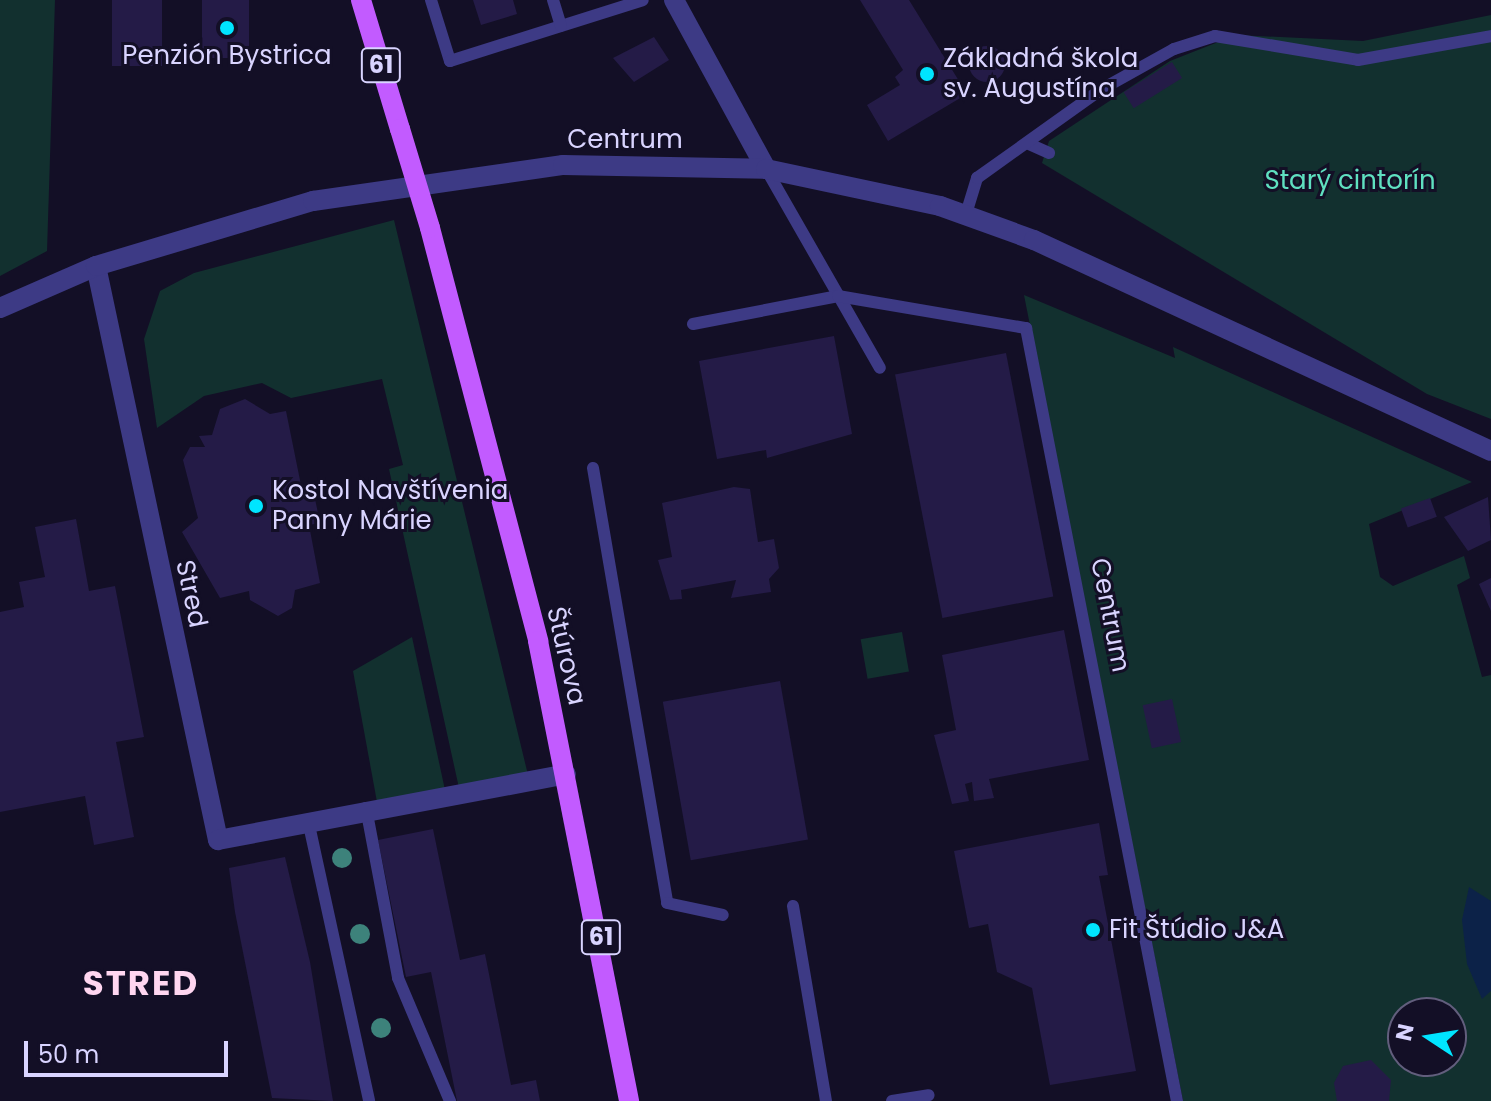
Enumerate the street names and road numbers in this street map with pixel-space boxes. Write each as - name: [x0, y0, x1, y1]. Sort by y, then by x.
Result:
- road number: 61: [359, 45, 403, 85]
- street label: Centrum: [567, 124, 683, 156]
- street label: Centrum: [1084, 555, 1136, 675]
- street label: Stred: [169, 557, 213, 631]
- street label: Štúrova: [540, 604, 592, 708]
- road number: 61: [579, 917, 623, 957]

